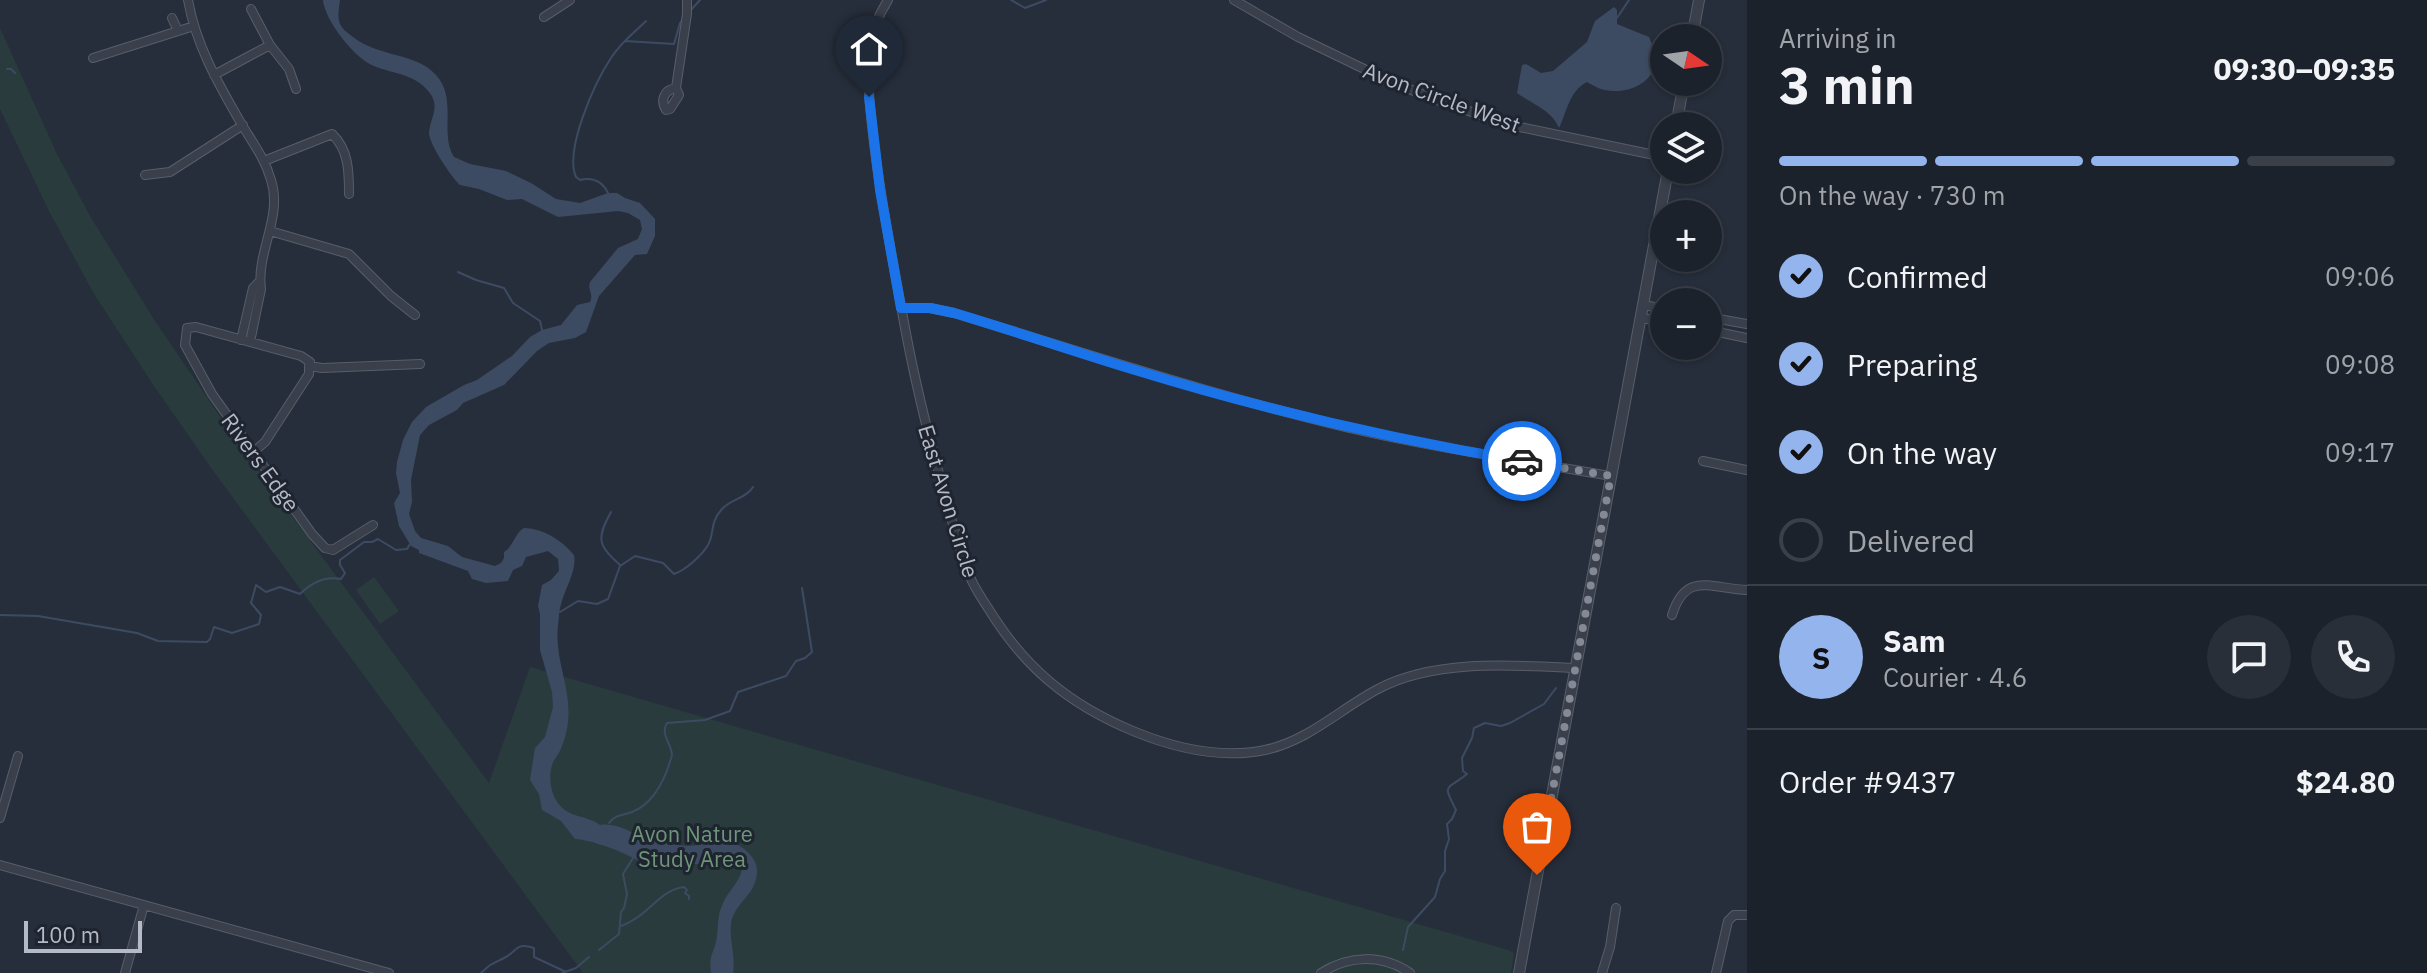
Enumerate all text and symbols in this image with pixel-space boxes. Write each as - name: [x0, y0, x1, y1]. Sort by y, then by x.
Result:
- pin: [835, 15, 903, 97]
- text: Arriving in: [1779, 21, 1896, 55]
- north arrow: [1650, 24, 1722, 96]
- map controls: [1650, 24, 1722, 360]
- icon: home: [847, 27, 891, 71]
- text: 09:30–09:35: [2214, 49, 2395, 88]
- text: 3 min: [1779, 51, 1915, 118]
- street label: Avon Circle West: [1359, 55, 1525, 139]
- button: layers: [1650, 112, 1722, 184]
- text: On the way · 730 m: [1779, 178, 2005, 212]
- button: +: [1650, 200, 1722, 272]
- icon: check: [1779, 254, 1823, 298]
- text: Confirmed: [1847, 257, 1988, 296]
- text: 09:06: [2325, 259, 2395, 293]
- button: −: [1650, 288, 1722, 360]
- icon: check: [1779, 342, 1823, 386]
- text: Preparing: [1847, 345, 1977, 384]
- text: 09:08: [2325, 347, 2395, 381]
- street label: Rivers Edge: [215, 407, 307, 517]
- street label: East Avon Circle: [912, 421, 986, 581]
- courier: [1482, 421, 1562, 501]
- icon: check: [1779, 430, 1823, 474]
- text: On the way: [1847, 433, 1997, 472]
- text: 09:17: [2325, 435, 2395, 469]
- icon: car: [1500, 439, 1544, 483]
- text: Delivered: [1847, 521, 1975, 560]
- button: chat: [2207, 615, 2291, 699]
- button: phone: [2311, 615, 2395, 699]
- text: Sam: [1883, 621, 1946, 660]
- text: S: [1812, 638, 1830, 677]
- text: Courier · 4.6: [1883, 660, 2027, 694]
- text: Order #9437: [1779, 762, 1956, 801]
- text: $24.80: [2296, 762, 2395, 801]
- pin: [1503, 793, 1571, 875]
- icon: bag: [1515, 805, 1559, 849]
- park label: Avon Nature Study Area: [631, 819, 753, 873]
- scale bar: [24, 917, 142, 953]
- text: 100 m: [36, 920, 100, 949]

